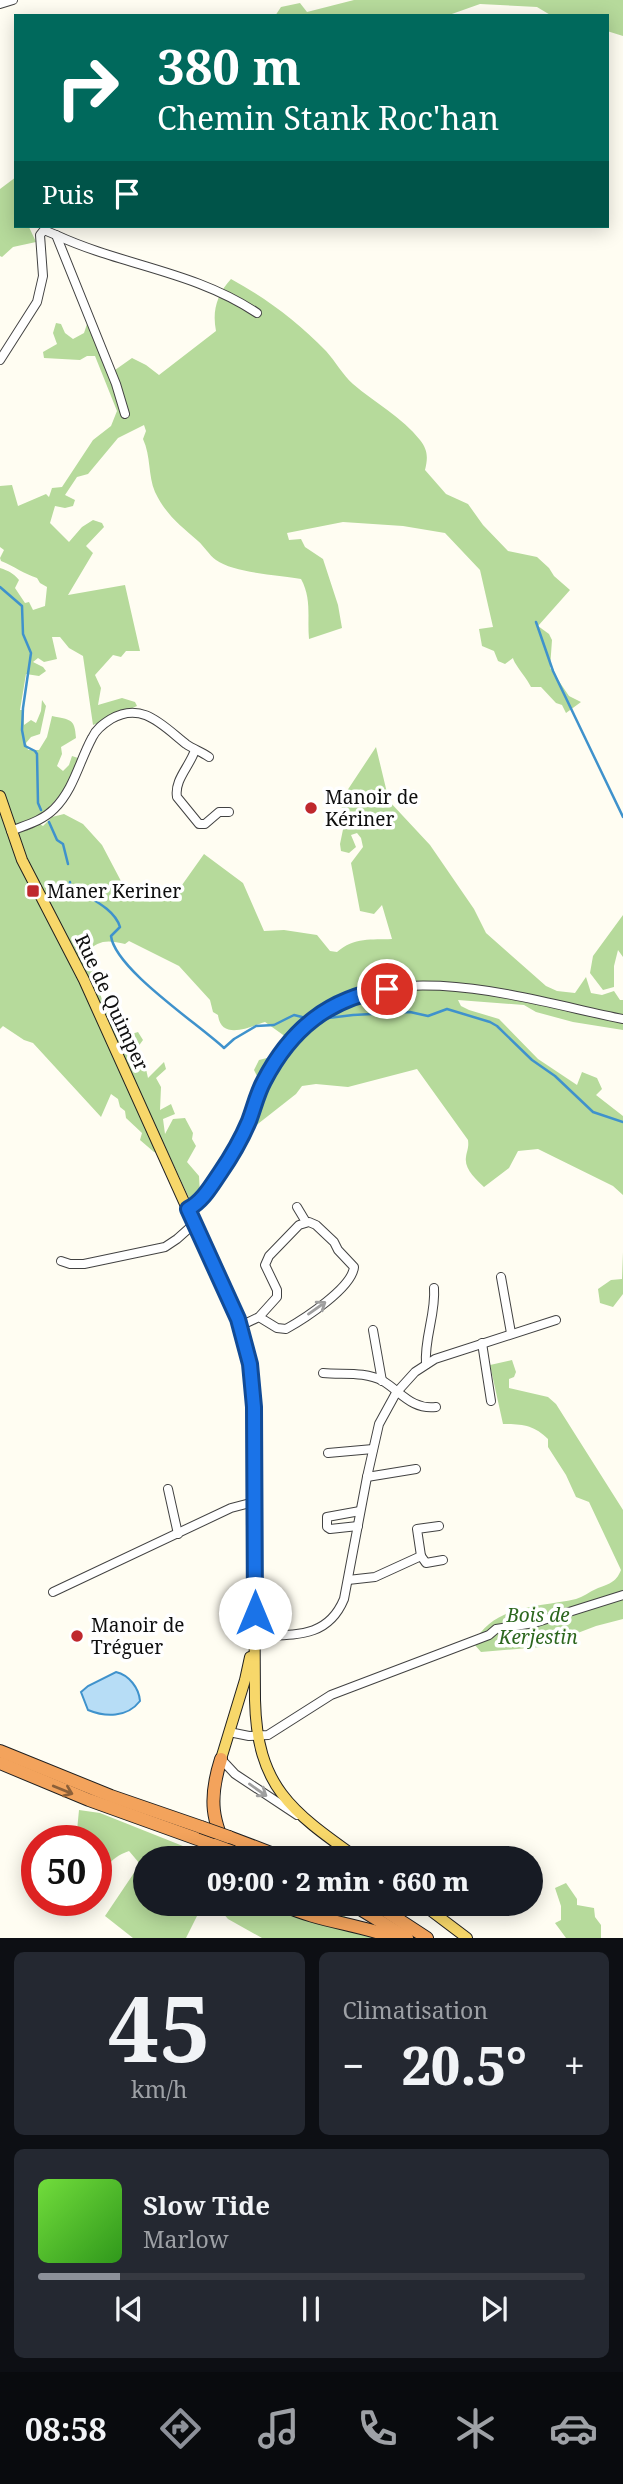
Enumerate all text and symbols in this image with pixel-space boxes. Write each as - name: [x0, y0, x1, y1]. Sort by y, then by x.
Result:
- text: 380 m: [157, 33, 301, 99]
- icon: right: [42, 42, 133, 133]
- text: Chemin Stank Roc'han: [157, 96, 499, 139]
- icon: arrive: [108, 175, 146, 213]
- text: Puis: [42, 176, 94, 212]
- place label: Manoir de Kériner: [325, 784, 419, 832]
- marker: Manoir de Kériner: [303, 800, 319, 816]
- place label: Maner Keriner: [47, 878, 181, 904]
- marker: Maner Keriner: [25, 883, 41, 899]
- street label: Rue de Quimper: [69, 930, 155, 1074]
- pin: [357, 959, 417, 1019]
- icon: arrive: [368, 970, 406, 1008]
- one-way arrow: [307, 1301, 326, 1316]
- position arrow: [218, 1576, 292, 1650]
- park label: Bois de Kerjestin: [497, 1602, 578, 1650]
- place label: Manoir de Tréguer: [91, 1612, 185, 1660]
- marker: Manoir de Tréguer: [69, 1628, 85, 1644]
- one-way arrow: [248, 1783, 267, 1797]
- one-way arrow: [52, 1784, 73, 1797]
- speed limit sign: 50: [21, 1825, 112, 1916]
- text: 09:00 · 2 min · 660 m: [207, 1863, 469, 1899]
- text: 45: [108, 1965, 211, 2089]
- text: Climatisation: [343, 1994, 488, 2026]
- text: 20.5°: [401, 2029, 527, 2100]
- text: −: [343, 2039, 365, 2091]
- text: +: [564, 2039, 585, 2091]
- text: km/h: [131, 2073, 187, 2105]
- text: Slow Tide: [143, 2187, 270, 2223]
- text: Marlow: [143, 2223, 229, 2255]
- icon: previous: [110, 2290, 148, 2328]
- icon: pause: [292, 2290, 330, 2328]
- icon: next: [475, 2290, 513, 2328]
- icon: directions: [156, 2404, 205, 2453]
- icon: music: [254, 2404, 303, 2453]
- icon: phone: [353, 2404, 402, 2453]
- icon: climate: [451, 2404, 500, 2453]
- icon: car: [549, 2404, 598, 2453]
- text: 08:58: [25, 2407, 107, 2450]

